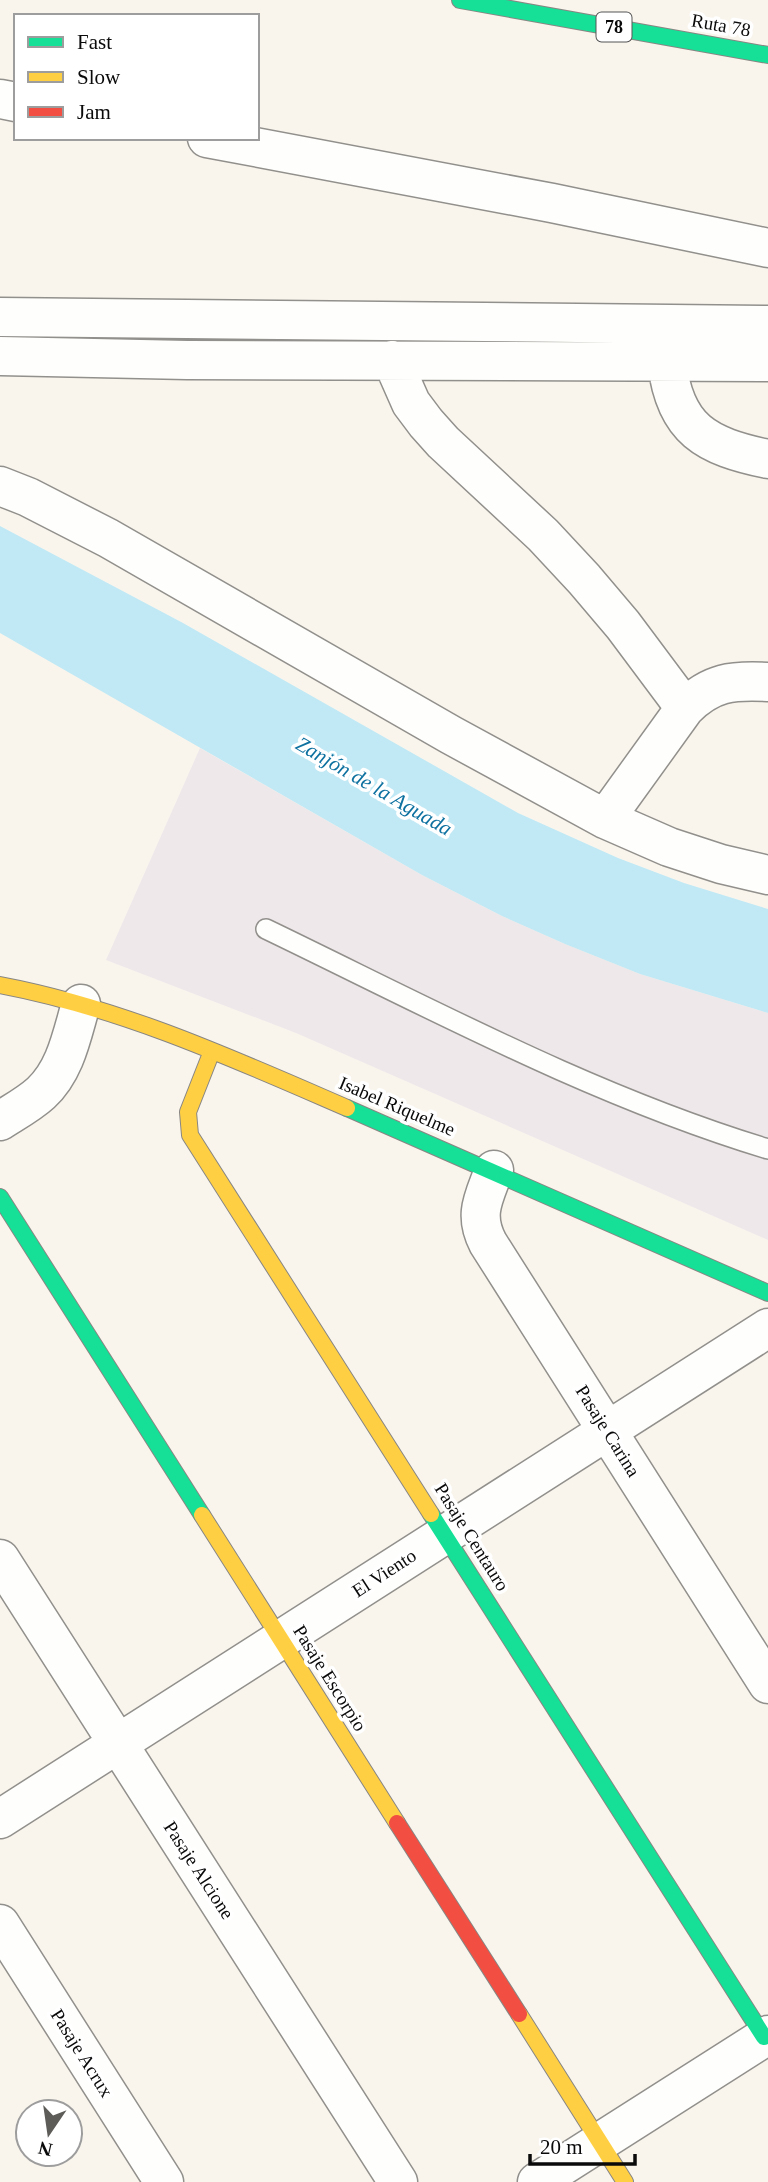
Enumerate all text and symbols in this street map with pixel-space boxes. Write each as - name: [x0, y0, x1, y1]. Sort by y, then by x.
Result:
- street label: Ruta 78: [690, 9, 752, 41]
- road number: 78: [596, 12, 632, 42]
- legend: [14, 14, 259, 140]
- text: Fast: [77, 30, 112, 54]
- text: Slow: [77, 65, 121, 89]
- text: Jam: [77, 100, 111, 124]
- water label: Zanjón de la Aguada: [292, 732, 456, 840]
- street label: Isabel Riquelme: [336, 1072, 458, 1140]
- street label: Pasaje Carina: [572, 1381, 645, 1481]
- street label: Pasaje Centauro: [431, 1479, 513, 1595]
- street label: El Viento: [348, 1545, 420, 1601]
- street label: Pasaje Escorpio: [289, 1621, 371, 1735]
- street label: Pasaje Alcione: [160, 1817, 238, 1923]
- street label: Pasaje Acrux: [47, 2005, 118, 2101]
- north arrow: [14, 2098, 84, 2168]
- scale bar: [530, 2122, 635, 2166]
- text: 20 m: [540, 2135, 583, 2159]
- text: N: [36, 2137, 54, 2161]

